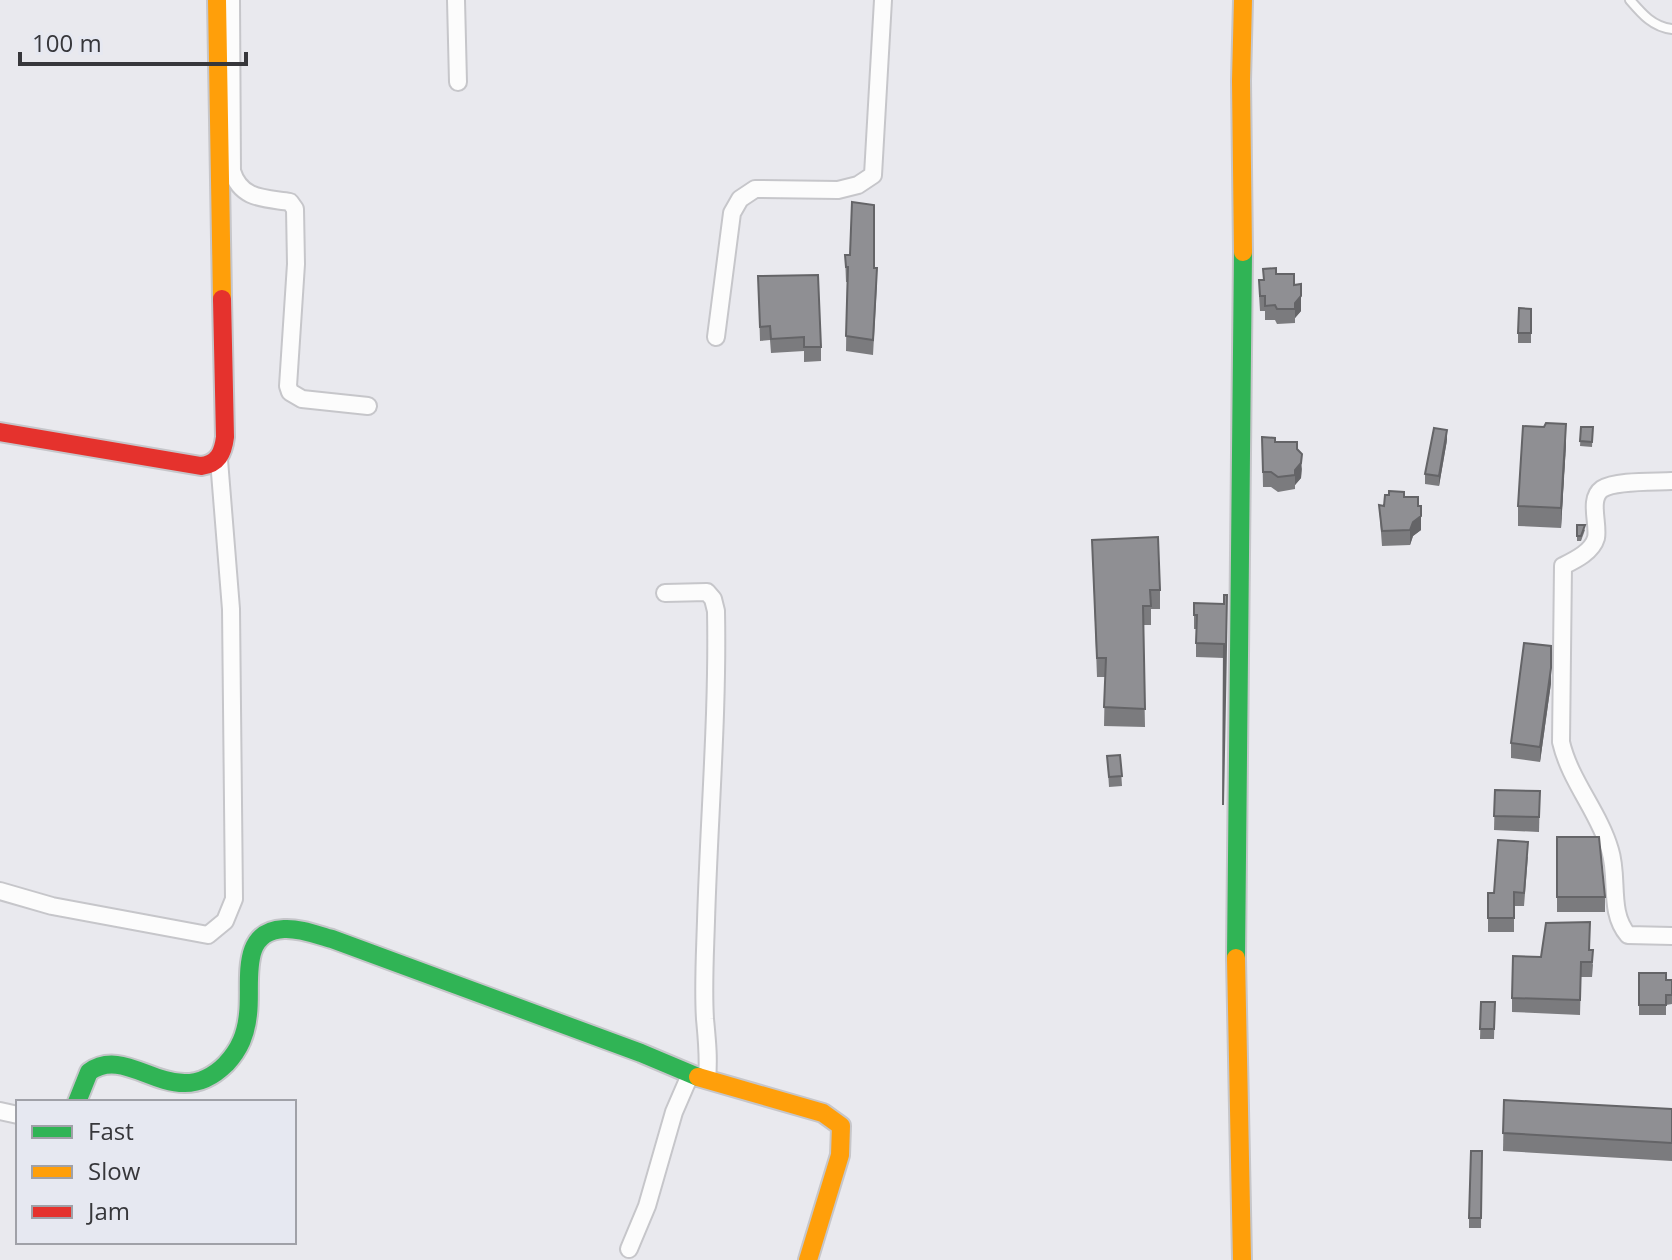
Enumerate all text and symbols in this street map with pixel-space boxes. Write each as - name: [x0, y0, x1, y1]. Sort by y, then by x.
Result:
- scale bar: [20, 16, 246, 66]
- text: 100 m: [32, 26, 102, 59]
- legend: [16, 1100, 296, 1244]
- text: Fast: [88, 1114, 134, 1147]
- text: Slow: [88, 1154, 141, 1187]
- text: Jam: [86, 1194, 130, 1227]

